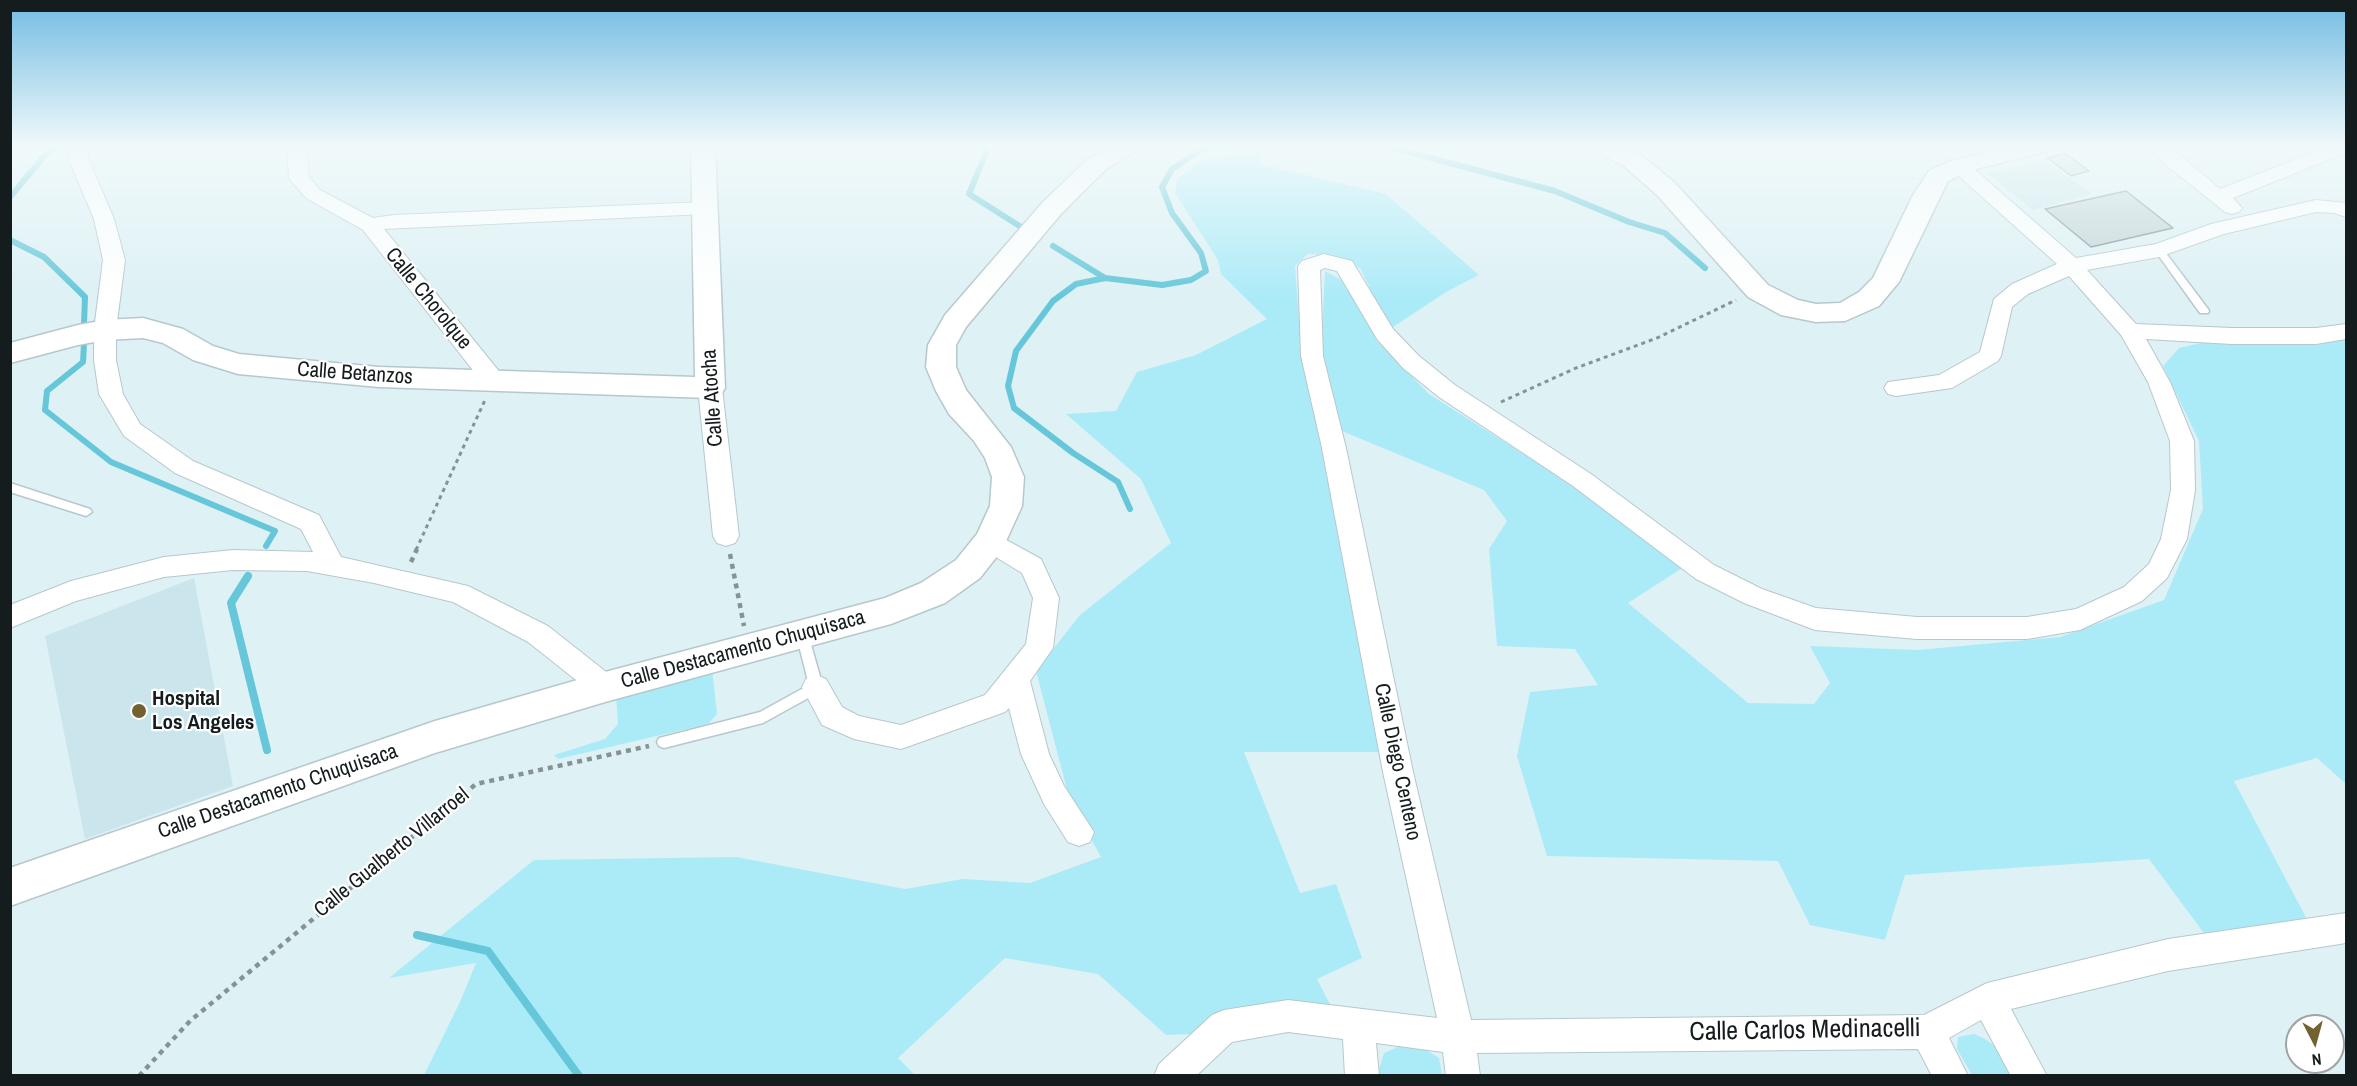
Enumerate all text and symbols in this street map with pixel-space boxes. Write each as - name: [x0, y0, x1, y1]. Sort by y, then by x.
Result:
- street label: Calle Chorolque: [379, 243, 477, 355]
- street label: Calle Atocha: [697, 348, 729, 448]
- street label: Calle Betanzos: [296, 357, 414, 391]
- street label: Calle Destacamento Chuquisaca: [618, 605, 868, 695]
- street label: Calle Diego Centeno: [1368, 681, 1426, 843]
- place label: Hospital Los Angeles: [152, 686, 254, 736]
- marker: Hospital Los Angeles: [130, 702, 148, 720]
- street label: Calle Destacamento Chuquisaca: [155, 739, 401, 845]
- street label: Calle Gualberto Villarroel: [309, 783, 475, 923]
- street label: Calle Carlos Medinacelli: [1689, 1013, 1921, 1049]
- north arrow: [2285, 1014, 2345, 1074]
- text: N: [2311, 1048, 2323, 1071]

